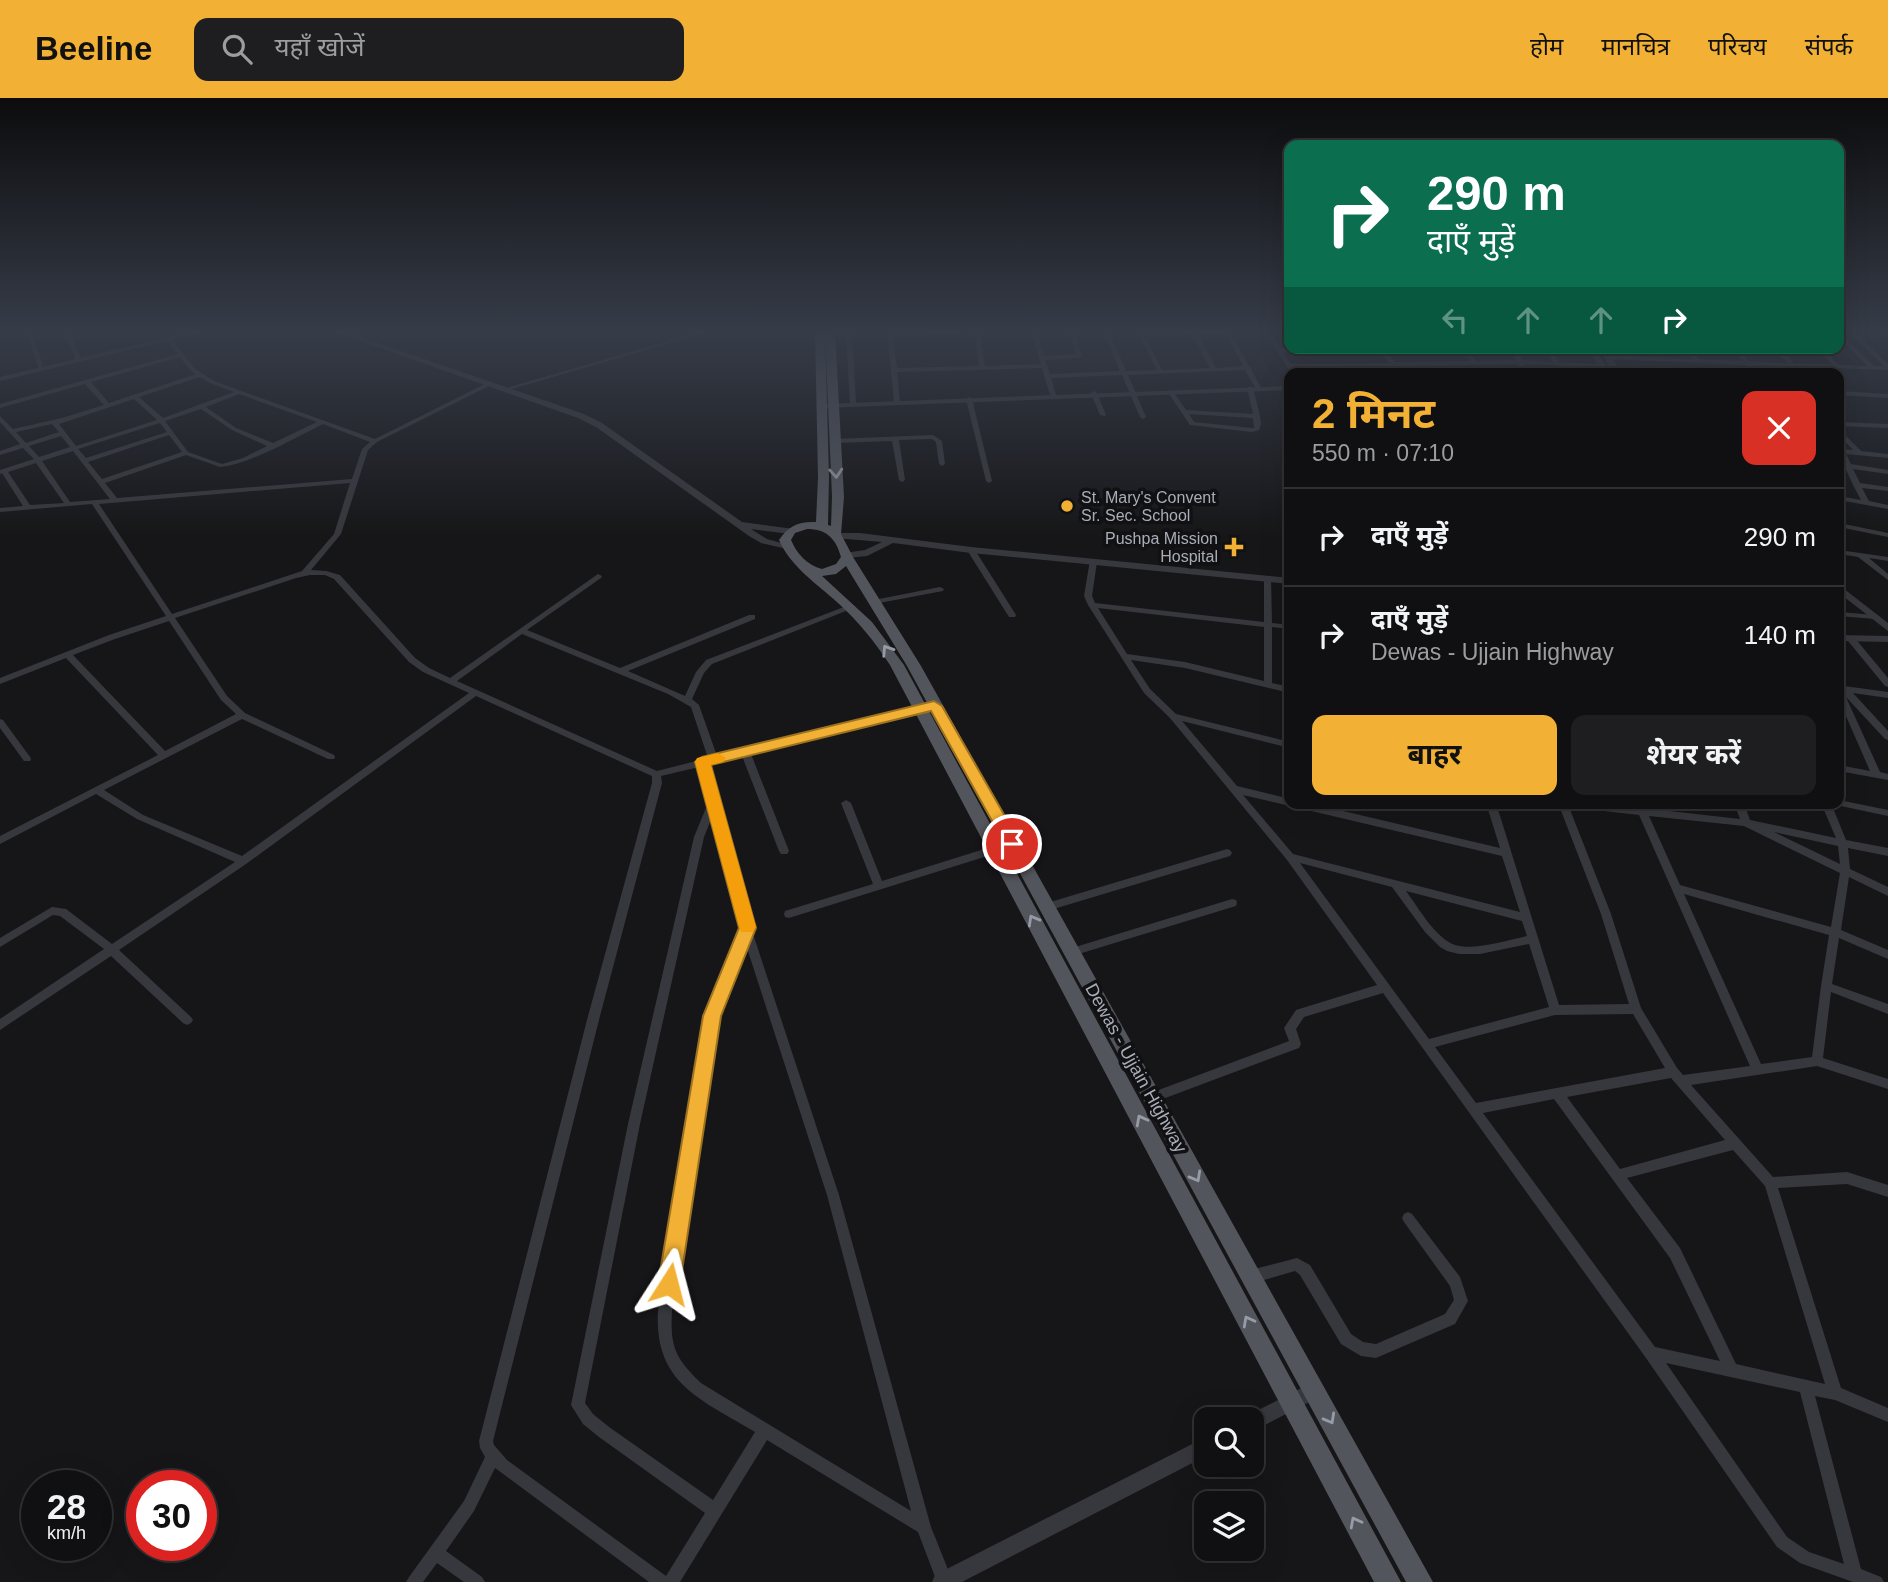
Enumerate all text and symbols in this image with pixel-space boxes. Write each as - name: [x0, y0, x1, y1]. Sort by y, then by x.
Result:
- search box: [194, 18, 684, 81]
- text: Beeline: [35, 30, 152, 67]
- icon: search: [218, 30, 256, 68]
- text: यहाँ खोजें: [274, 32, 365, 62]
- text: होम: [1530, 33, 1563, 60]
- text: मानचित्र: [1601, 33, 1670, 60]
- text: परिचय: [1708, 33, 1767, 60]
- text: संपर्क: [1805, 33, 1853, 60]
- text: 290 m: [1427, 166, 1566, 220]
- icon: right: [1312, 168, 1403, 259]
- text: दाएँ मुड़ें: [1427, 223, 1515, 259]
- icon: left: [1436, 301, 1474, 339]
- icon: ahead: [1509, 301, 1547, 339]
- icon: ahead: [1582, 301, 1620, 339]
- icon: right: [1655, 301, 1693, 339]
- text: 2 मिनट: [1312, 390, 1435, 437]
- button: close: [1742, 391, 1816, 465]
- text: 550 m · 07:10: [1312, 440, 1454, 466]
- one-way arrow: [828, 467, 843, 478]
- place label: St. Mary's Convent Sr. Sec. School: [1081, 489, 1216, 524]
- marker: St. Mary's Convent Sr. Sec. School: [1059, 498, 1075, 514]
- icon: right: [1312, 518, 1350, 556]
- text: दाएँ मुड़ें: [1371, 520, 1448, 550]
- text: 290 m: [1744, 522, 1816, 552]
- place label: Pushpa Mission Hospital: [1105, 530, 1218, 565]
- marker: Pushpa Mission Hospital: [1224, 537, 1244, 557]
- text: दाएँ मुड़ें: [1371, 604, 1448, 634]
- icon: right: [1312, 616, 1350, 654]
- text: 140 m: [1744, 620, 1816, 650]
- text: Dewas - Ujjain Highway: [1371, 639, 1614, 665]
- one-way arrow: [882, 644, 895, 657]
- button: बाहर: [1312, 715, 1557, 795]
- button: शेयर करें: [1571, 715, 1816, 795]
- pin: [982, 814, 1042, 874]
- icon: arrive: [993, 825, 1031, 863]
- one-way arrow: [1028, 915, 1041, 928]
- street label: Dewas - Ujjain Highway: [1081, 980, 1191, 1156]
- one-way arrow: [1136, 1115, 1149, 1128]
- one-way arrow: [1187, 1170, 1201, 1183]
- position arrow: [632, 1247, 706, 1321]
- one-way arrow: [1243, 1316, 1256, 1328]
- map controls: [1194, 1407, 1264, 1561]
- button: search: [1194, 1407, 1264, 1477]
- one-way arrow: [1322, 1411, 1335, 1424]
- speed limit sign: 30: [126, 1470, 217, 1561]
- text: 28: [47, 1487, 86, 1526]
- button: layers: [1194, 1491, 1264, 1561]
- one-way arrow: [1350, 1517, 1364, 1529]
- text: km/h: [47, 1523, 86, 1543]

